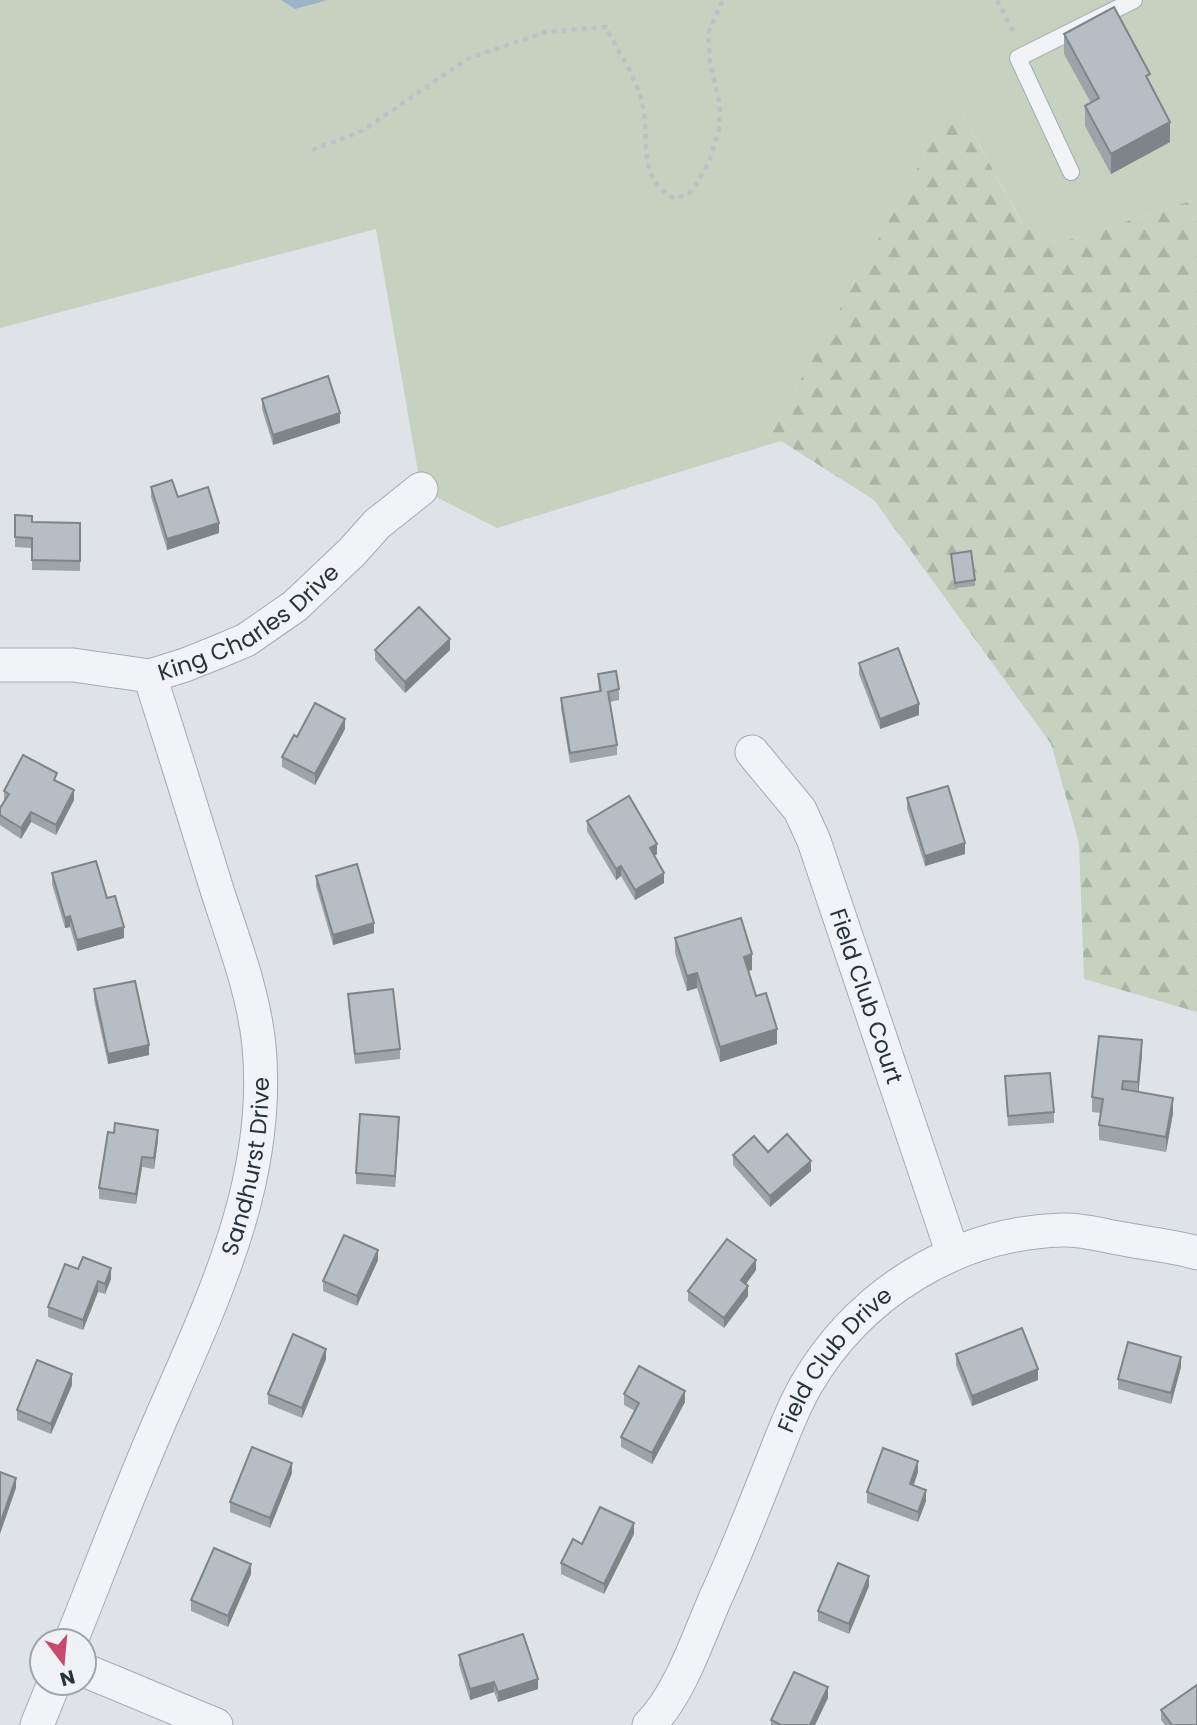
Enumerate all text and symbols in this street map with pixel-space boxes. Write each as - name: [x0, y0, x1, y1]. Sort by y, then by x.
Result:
- street label: King Charles Drive: [154, 556, 346, 689]
- street label: Field Club Court: [822, 904, 911, 1088]
- street label: Sandhurst Drive: [213, 1077, 277, 1260]
- street label: Field Club Drive: [769, 1279, 899, 1437]
- north arrow: [28, 1627, 98, 1697]
- text: N: [57, 1663, 78, 1693]

